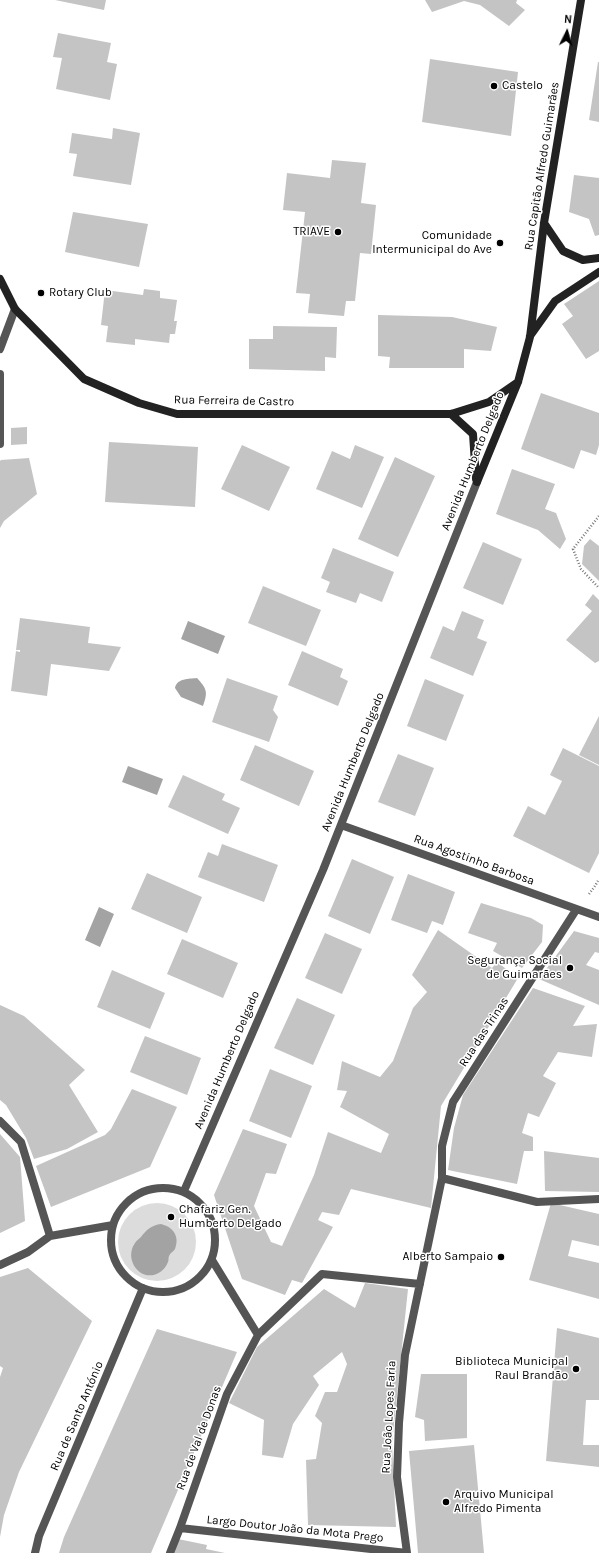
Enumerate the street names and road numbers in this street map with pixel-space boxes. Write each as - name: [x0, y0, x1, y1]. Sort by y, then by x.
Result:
- street label: Rua Capitão Alfredo Guimarães: [522, 81, 562, 251]
- street label: Avenida Humberto Delgado: [438, 389, 508, 533]
- street label: Rua Ferreira de Castro: [174, 393, 294, 409]
- street label: Avenida Humberto Delgado: [318, 690, 388, 834]
- street label: Rua Agostinho Barbosa: [412, 831, 536, 889]
- street label: Avenida Humberto Delgado: [191, 989, 263, 1131]
- street label: Rua das Trinas: [456, 994, 512, 1070]
- street label: Rua de Santo António: [47, 1359, 107, 1473]
- street label: Rua João Lopes Faria: [379, 1360, 399, 1474]
- street label: Rua de Val de Donas: [173, 1384, 225, 1492]
- street label: Largo Doutor João da Mota Prego: [206, 1513, 384, 1545]

